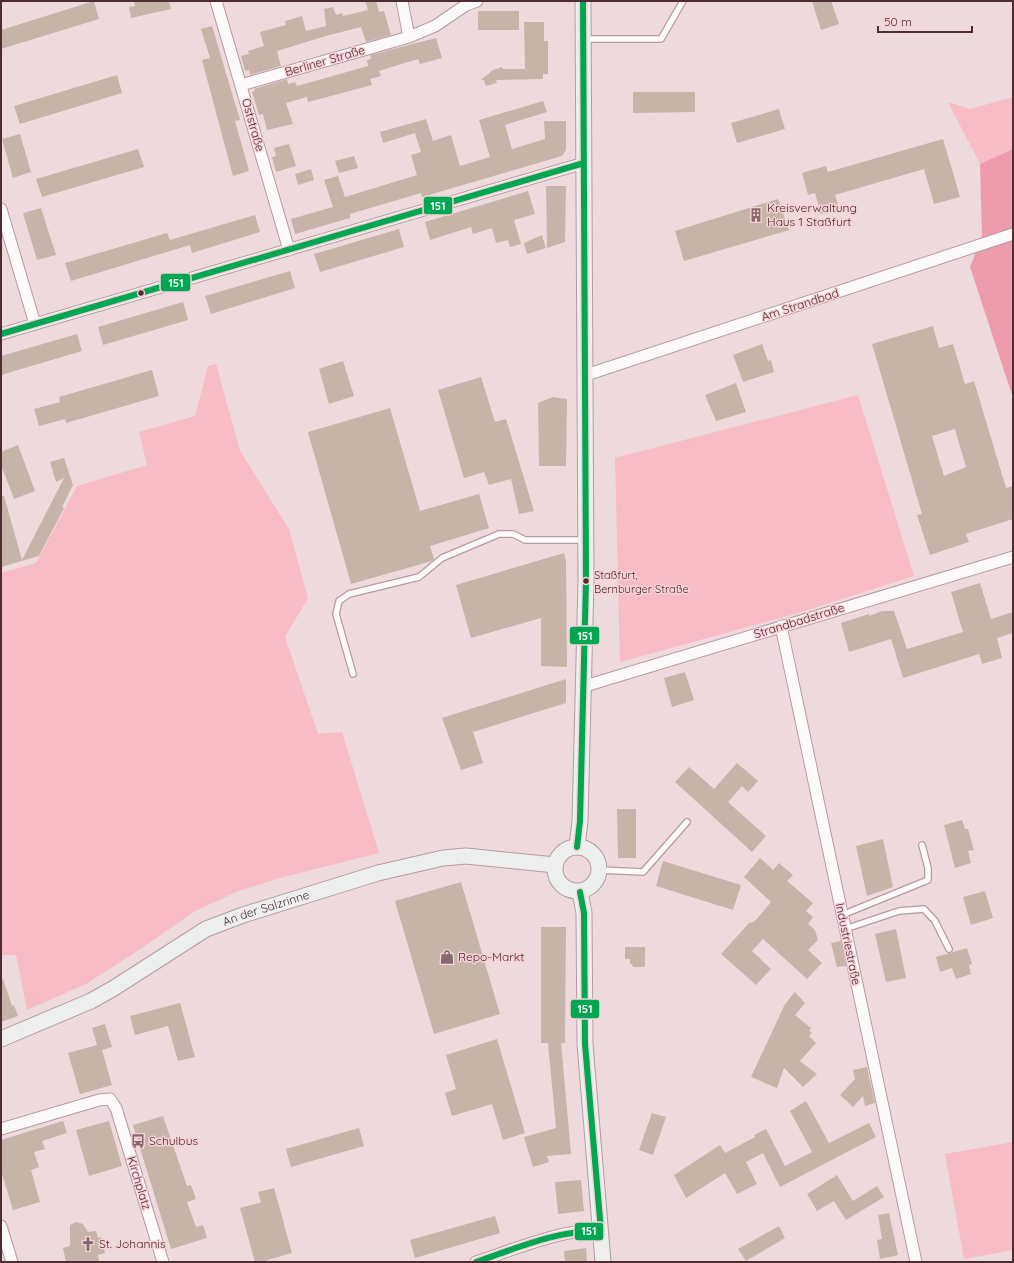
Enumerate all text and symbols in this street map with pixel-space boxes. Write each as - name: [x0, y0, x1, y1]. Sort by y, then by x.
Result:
- scale bar: [878, 8, 972, 34]
- text: 50 m: [884, 14, 912, 29]
- street label: Berliner Straße: [283, 42, 367, 79]
- street label: Oststraße: [239, 97, 268, 153]
- line badge: 151: [423, 196, 453, 215]
- text: 151: [431, 199, 445, 213]
- place label: Kreisverwaltung Haus 1 Staßfurt: [767, 200, 857, 229]
- building icon: Kreisverwaltung Haus 1 Staßfurt: [748, 207, 764, 223]
- line badge: 151: [160, 273, 191, 292]
- text: 151: [169, 276, 183, 290]
- street label: Am Strandbad: [759, 285, 840, 324]
- unlabelled marker: [136, 288, 146, 298]
- place label: Staßfurt, Bernburger Straße: [594, 568, 689, 596]
- marker: Staßfurt, Bernburger Straße: [581, 576, 591, 586]
- street label: Strandbadstraße: [752, 600, 846, 641]
- line badge: 151: [569, 626, 600, 645]
- text: 151: [578, 629, 592, 643]
- street label: An der Salzrinne: [220, 887, 311, 929]
- street label: Industriestraße: [832, 902, 865, 986]
- shop icon: Repo-Markt: [439, 949, 455, 965]
- place label: Repo-Markt: [458, 949, 524, 964]
- line badge: 151: [570, 999, 600, 1019]
- text: 151: [578, 1002, 592, 1016]
- bus stop icon: Schulbus: [130, 1133, 146, 1149]
- place label: Schulbus: [149, 1133, 198, 1148]
- street label: Kirchplatz: [124, 1154, 155, 1212]
- line badge: 151: [574, 1222, 604, 1241]
- text: 151: [582, 1224, 596, 1238]
- church icon: St. Johannis: [80, 1236, 96, 1252]
- place label: St. Johannis: [99, 1236, 166, 1251]

